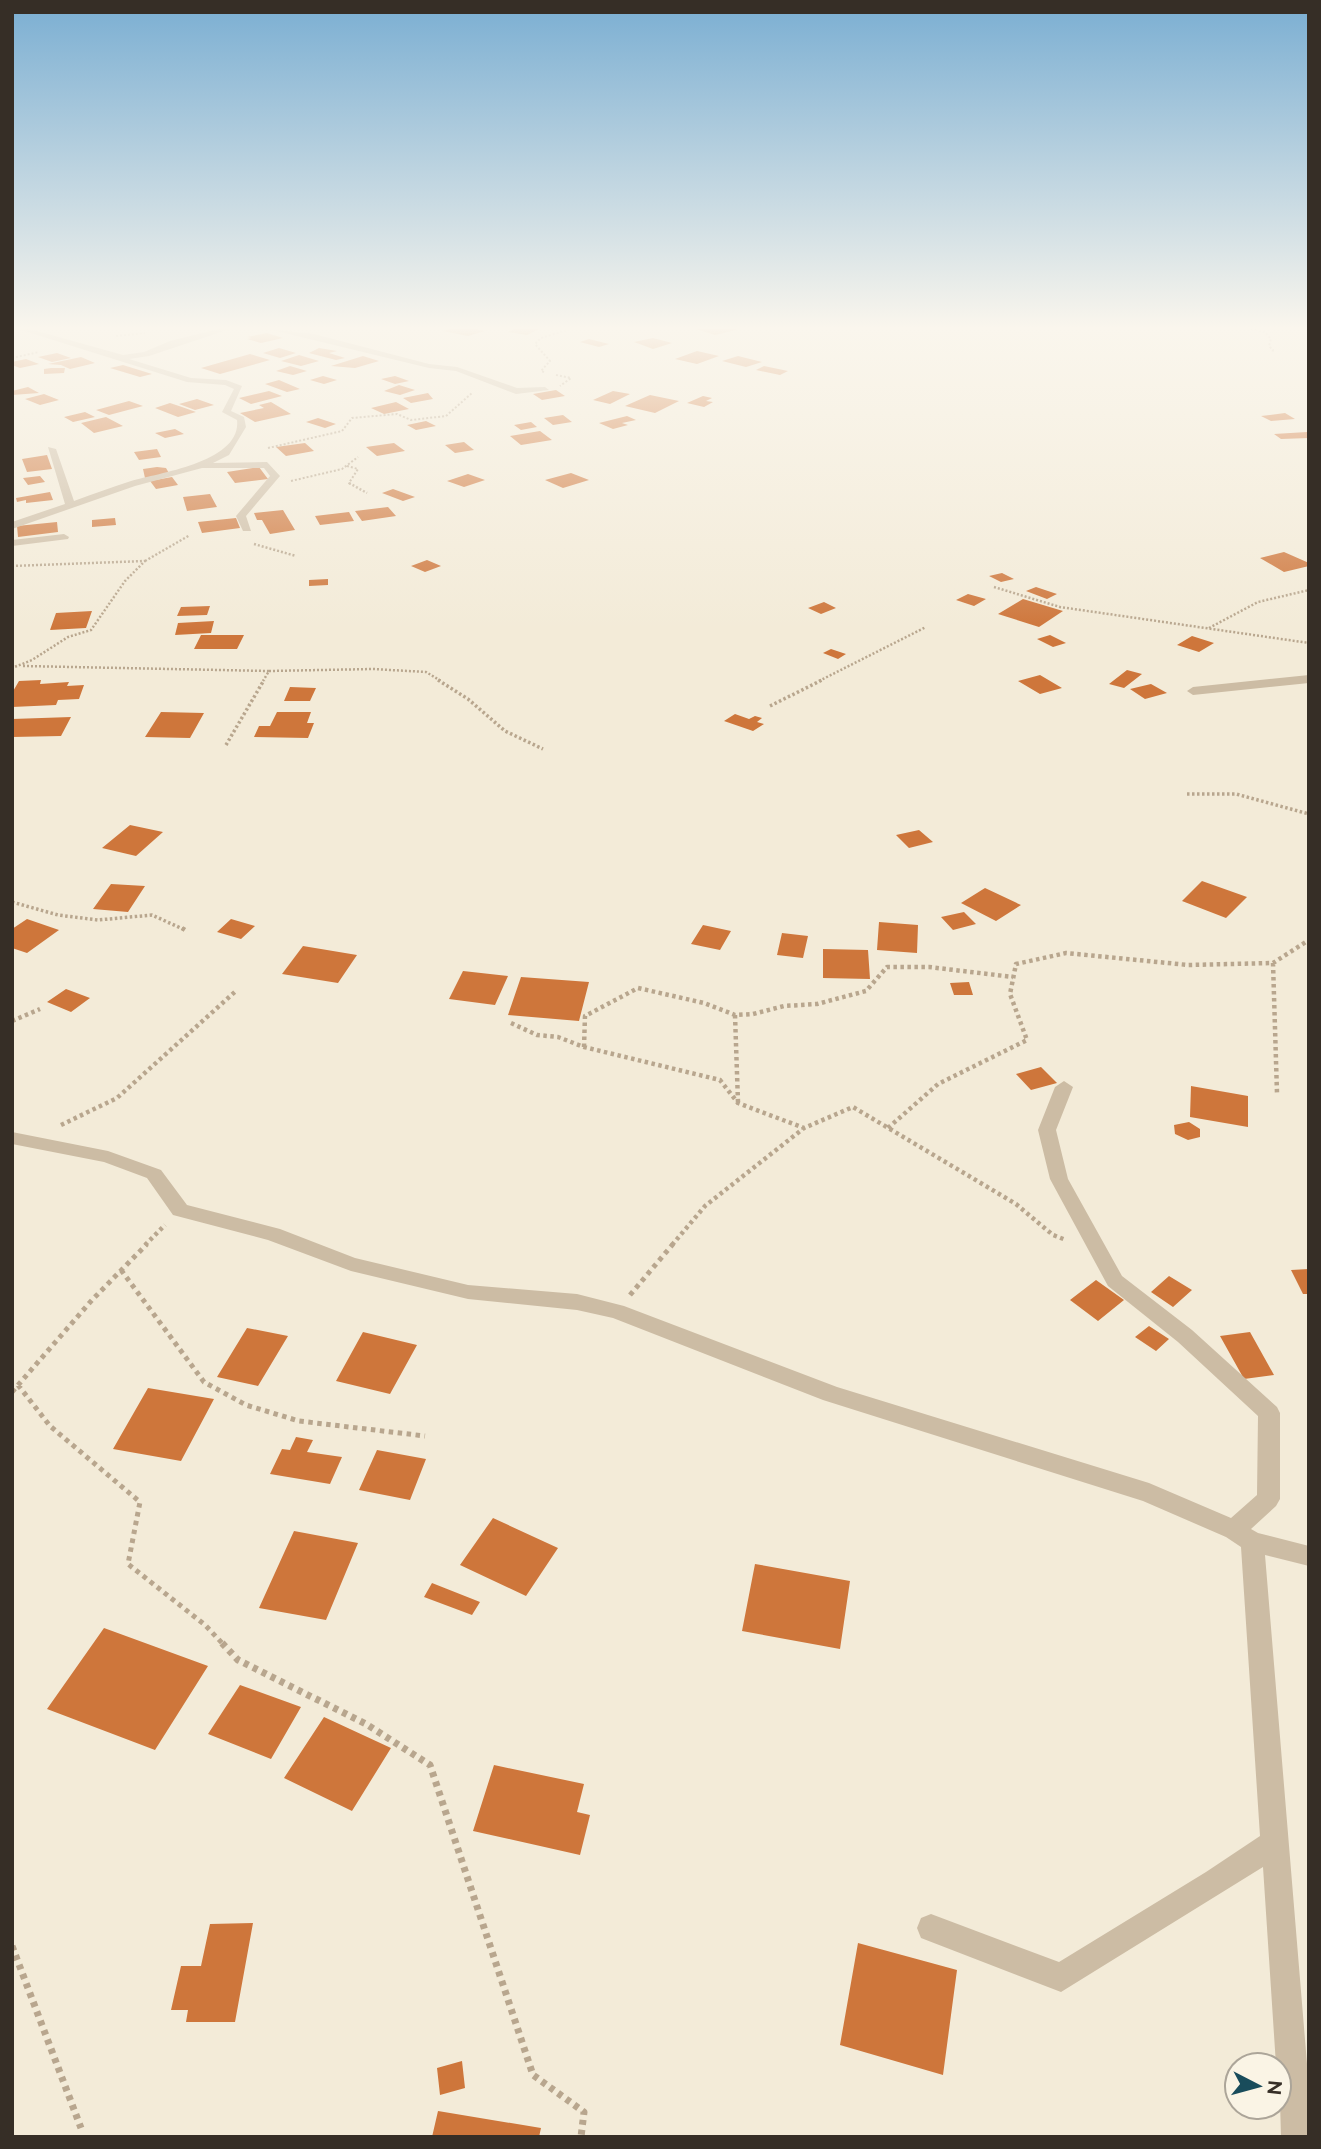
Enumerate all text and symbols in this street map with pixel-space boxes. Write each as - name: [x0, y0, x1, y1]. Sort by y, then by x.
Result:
- north arrow: [1223, 2051, 1293, 2121]
- text: N: [1263, 2079, 1287, 2096]

